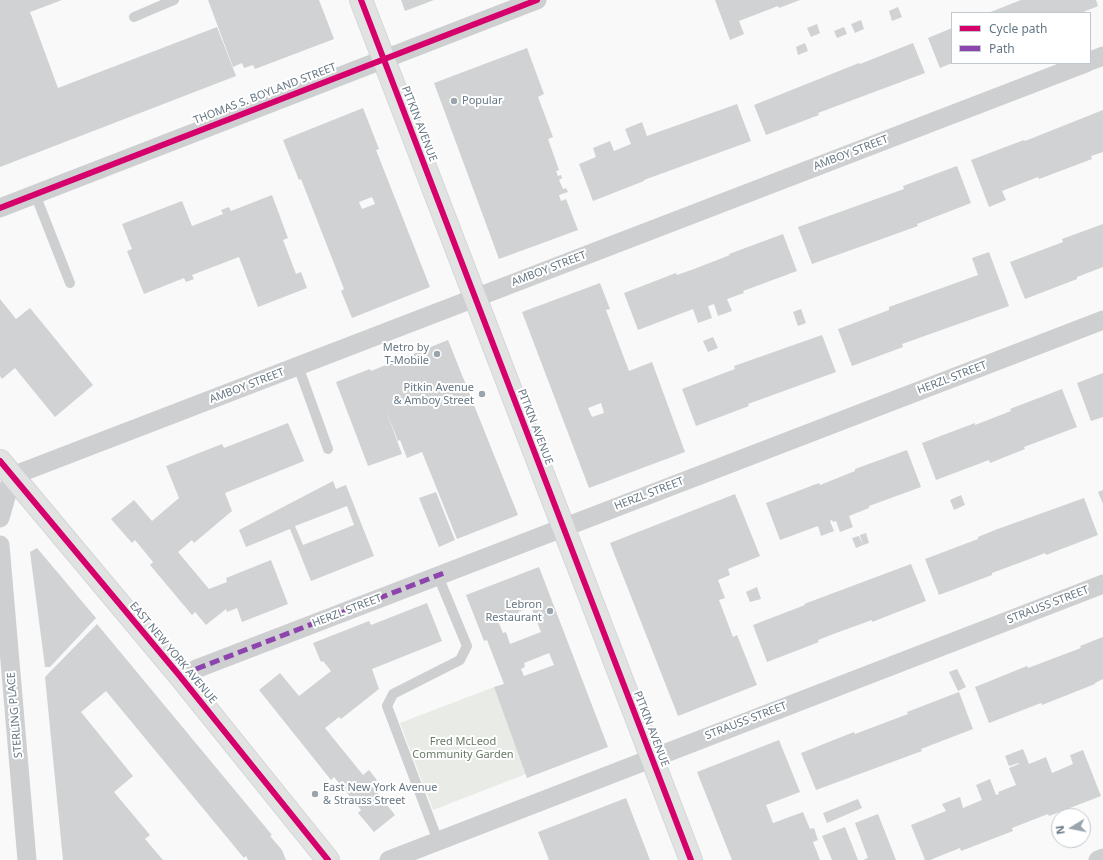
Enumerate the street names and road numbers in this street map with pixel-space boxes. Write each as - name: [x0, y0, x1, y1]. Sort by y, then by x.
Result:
- street label: THOMAS S. BOYLAND STREET: [192, 61, 338, 127]
- street label: PITKIN AVENUE: [398, 84, 440, 164]
- street label: AMBOY STREET: [812, 133, 890, 173]
- street label: AMBOY STREET: [510, 249, 588, 289]
- street label: HERZL STREET: [915, 359, 989, 397]
- street label: AMBOY STREET: [208, 366, 286, 406]
- street label: PITKIN AVENUE: [514, 387, 556, 467]
- street label: HERZL STREET: [612, 475, 686, 513]
- street label: STRAUSS STREET: [1005, 583, 1091, 627]
- street label: HERZL STREET: [310, 592, 384, 630]
- street label: EAST NEW YORK AVENUE: [127, 599, 219, 707]
- street label: STERLING PLACE: [5, 672, 25, 758]
- street label: PITKIN AVENUE: [630, 689, 672, 769]
- street label: STRAUSS STREET: [703, 699, 789, 743]

